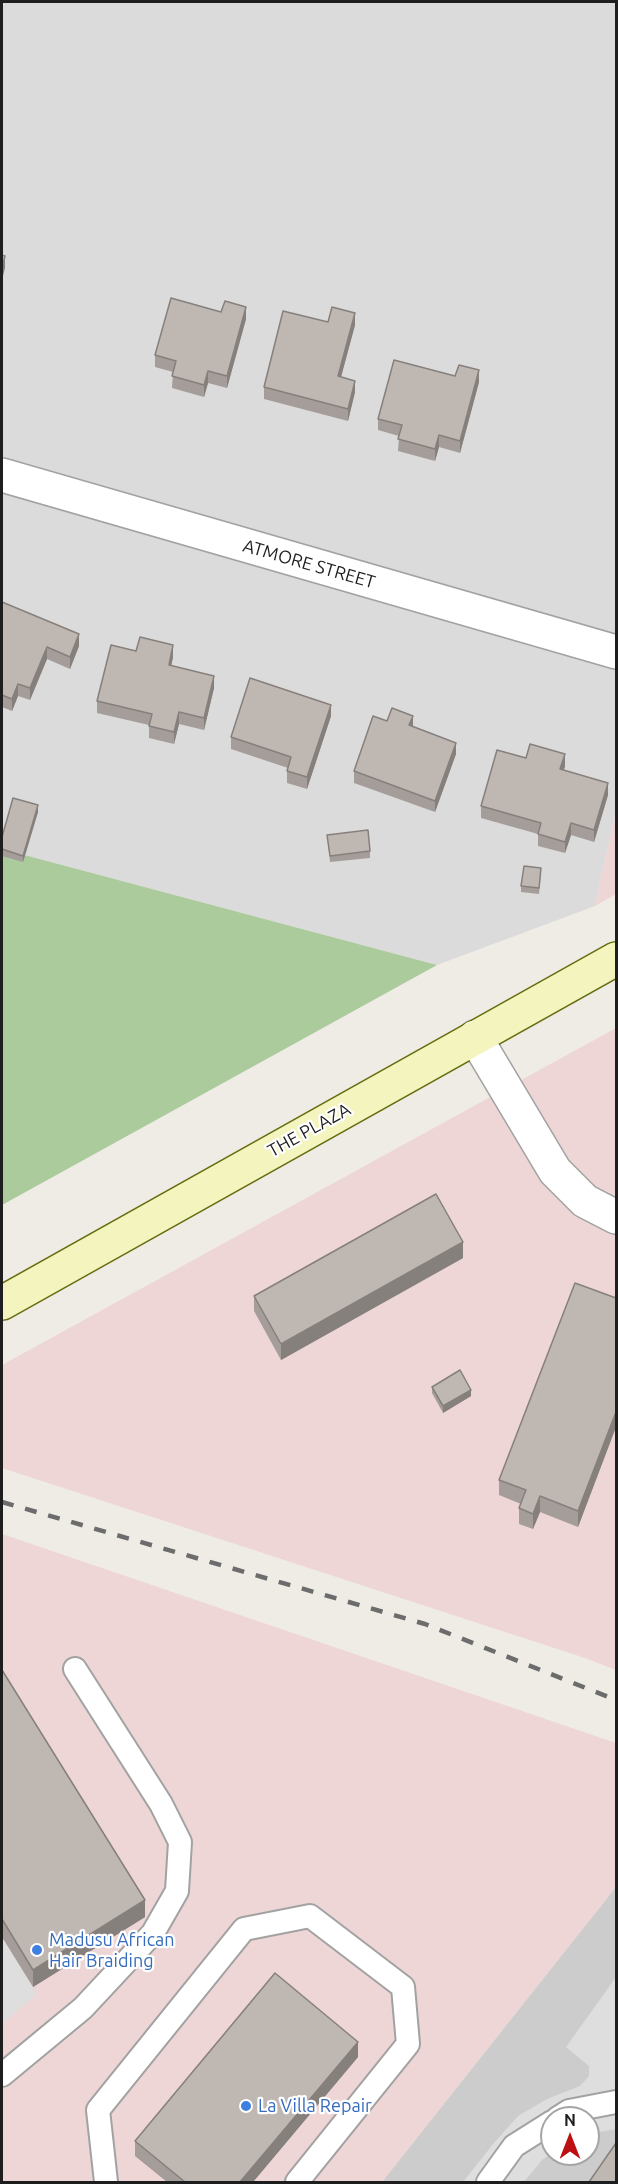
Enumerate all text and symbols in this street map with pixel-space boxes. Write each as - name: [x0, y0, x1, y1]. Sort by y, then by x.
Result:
- street label: ATMORE STREET: [240, 535, 378, 593]
- street label: THE PLAZA: [264, 1098, 354, 1162]
- place label: Madusu African Hair Braiding: [49, 1929, 175, 1972]
- marker: Madusu African Hair Braiding: [30, 1943, 44, 1957]
- place label: La Villa Repair: [258, 2095, 372, 2117]
- marker: La Villa Repair: [239, 2099, 253, 2113]
- north arrow: [540, 2106, 600, 2166]
- text: N: [564, 2111, 576, 2129]

